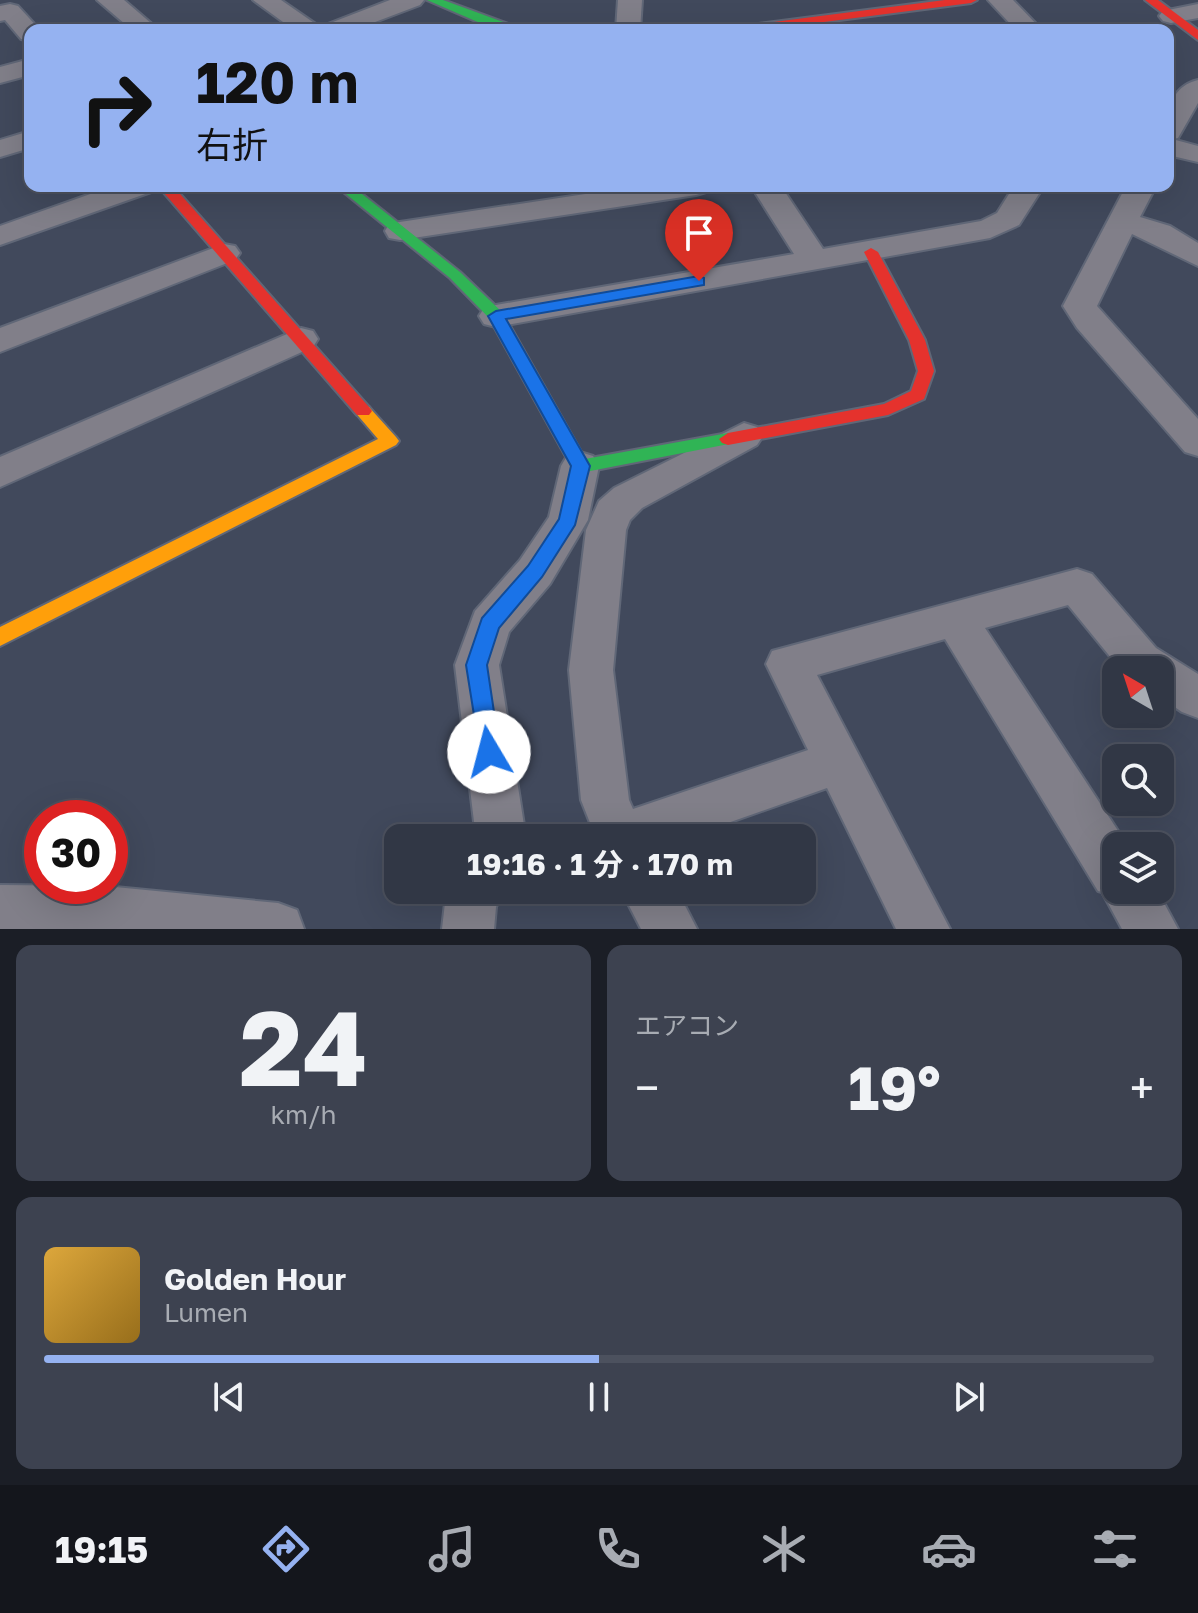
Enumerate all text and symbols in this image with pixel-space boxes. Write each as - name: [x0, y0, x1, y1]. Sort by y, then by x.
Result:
- text: 120 m: [196, 48, 358, 115]
- icon: right: [64, 56, 168, 160]
- text: 右折: [196, 123, 268, 166]
- pin: [665, 199, 733, 281]
- icon: arrive: [677, 211, 721, 255]
- north arrow: [1102, 656, 1174, 728]
- map controls: [1102, 656, 1174, 904]
- position arrow: [447, 710, 531, 794]
- button: search: [1102, 744, 1174, 816]
- speed limit sign: 30: [24, 800, 128, 904]
- button: layers: [1102, 832, 1174, 904]
- text: 19:16 · 1 分 · 170 m: [467, 846, 733, 882]
- text: 24: [239, 984, 368, 1109]
- text: エアコン: [635, 1010, 739, 1041]
- text: 19°: [848, 1051, 941, 1123]
- text: −: [635, 1061, 659, 1114]
- text: +: [1130, 1061, 1154, 1114]
- text: km/h: [270, 1099, 337, 1130]
- text: Golden Hour: [164, 1261, 346, 1297]
- text: Lumen: [164, 1297, 248, 1328]
- icon: previous: [207, 1375, 251, 1419]
- icon: pause: [577, 1375, 621, 1419]
- icon: next: [947, 1375, 991, 1419]
- icon: directions: [258, 1521, 314, 1577]
- icon: music: [424, 1521, 480, 1577]
- icon: phone: [590, 1521, 646, 1577]
- icon: climate: [756, 1521, 812, 1577]
- icon: car: [921, 1521, 977, 1577]
- icon: filters: [1087, 1521, 1143, 1577]
- text: 19:15: [55, 1528, 148, 1571]

